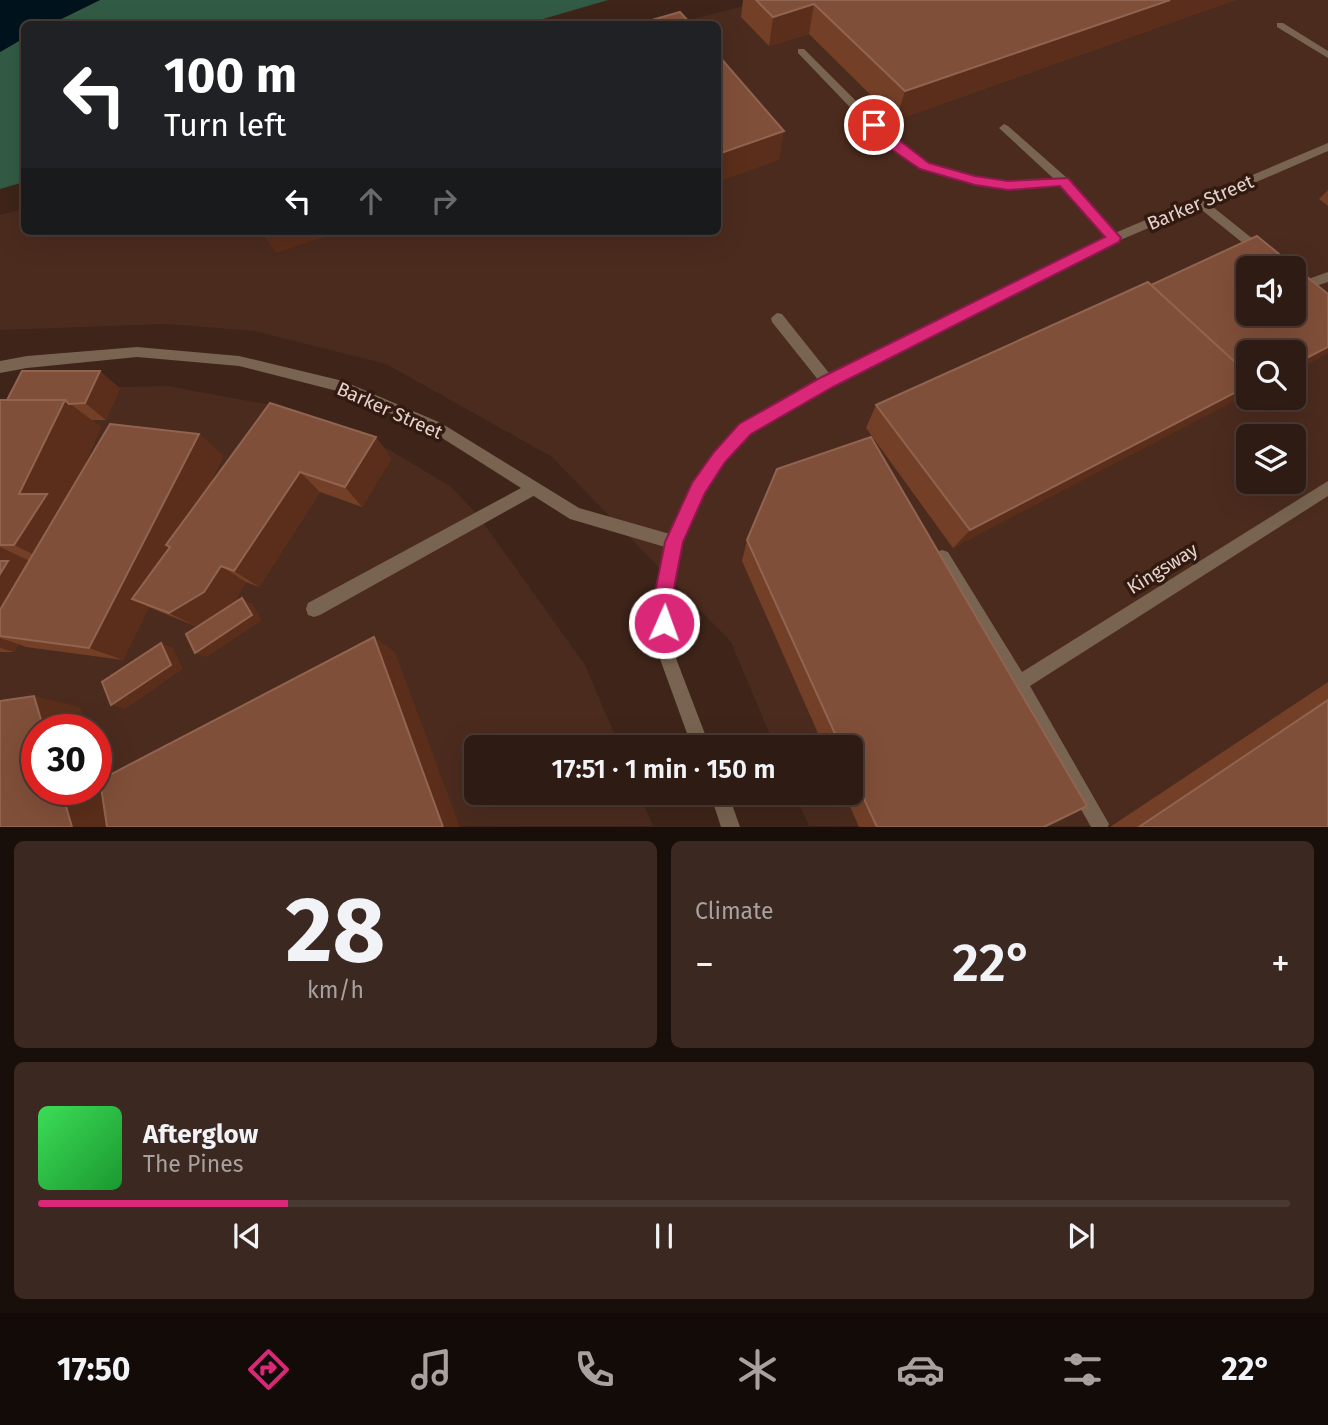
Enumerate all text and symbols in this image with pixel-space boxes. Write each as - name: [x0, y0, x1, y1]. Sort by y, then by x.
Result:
- text: 100 m: [164, 46, 297, 105]
- icon: left: [49, 49, 140, 140]
- pin: [844, 95, 904, 155]
- text: Turn left: [164, 106, 286, 144]
- icon: arrive: [855, 106, 893, 144]
- street label: Barker Street: [1144, 170, 1257, 235]
- icon: left: [279, 182, 317, 220]
- icon: ahead: [352, 182, 390, 220]
- icon: right: [425, 182, 463, 220]
- map controls: [1236, 256, 1306, 494]
- button: sound: [1236, 256, 1306, 326]
- button: search: [1236, 340, 1306, 410]
- street label: Barker Street: [333, 377, 446, 444]
- button: layers: [1236, 424, 1306, 494]
- street label: Kingsway: [1123, 537, 1202, 599]
- position arrow: [627, 586, 701, 660]
- speed limit sign: 30: [21, 714, 112, 805]
- text: 17:51 · 1 min · 150 m: [552, 754, 775, 785]
- text: 28: [286, 876, 385, 985]
- text: Climate: [695, 897, 774, 925]
- text: 22°: [952, 932, 1033, 995]
- text: −: [695, 941, 714, 987]
- text: +: [1271, 941, 1290, 987]
- text: km/h: [307, 976, 364, 1004]
- text: Afterglow: [143, 1119, 258, 1150]
- text: The Pines: [143, 1150, 244, 1178]
- icon: previous: [228, 1217, 266, 1255]
- icon: pause: [645, 1217, 683, 1255]
- icon: next: [1062, 1217, 1100, 1255]
- icon: directions: [244, 1345, 293, 1394]
- icon: music: [407, 1345, 456, 1394]
- icon: phone: [570, 1345, 619, 1394]
- icon: climate: [733, 1345, 782, 1394]
- icon: car: [896, 1345, 945, 1394]
- icon: filters: [1058, 1345, 1107, 1394]
- text: 17:50: [57, 1350, 131, 1388]
- text: 22°: [1221, 1350, 1271, 1388]

